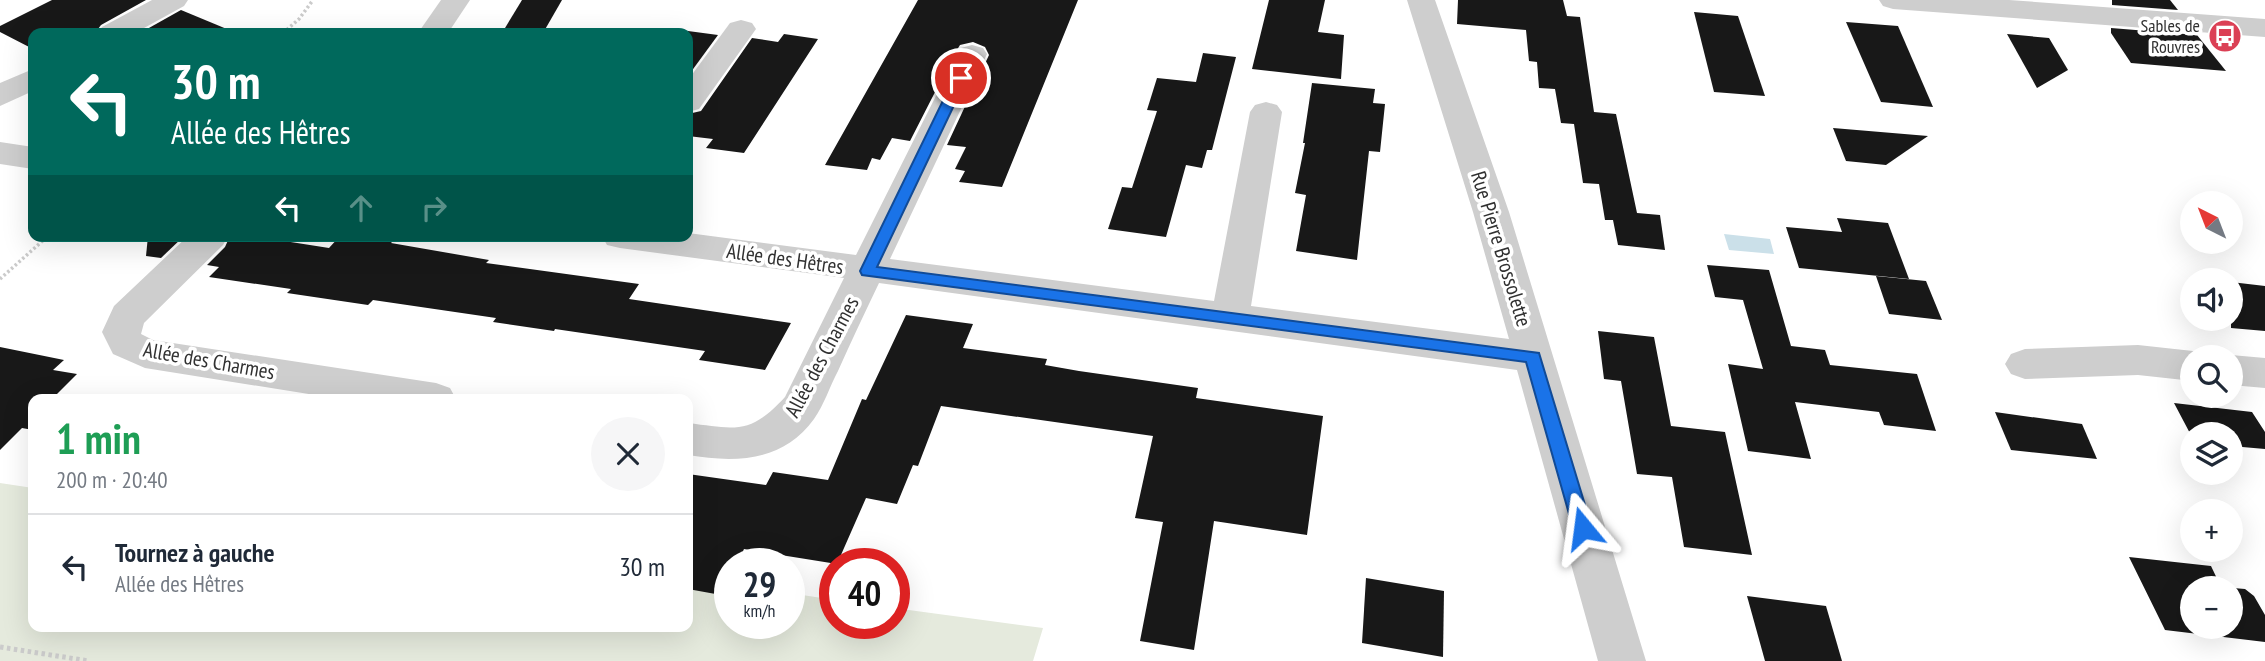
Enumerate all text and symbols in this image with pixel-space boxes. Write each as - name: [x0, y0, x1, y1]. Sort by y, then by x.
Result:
- place label: Sables de Rouvres: [2141, 14, 2200, 58]
- bus stop icon: Sables de Rouvres: [2206, 17, 2244, 55]
- pin: [931, 48, 991, 108]
- text: 30 m: [171, 49, 260, 113]
- icon: left: [56, 56, 147, 147]
- icon: arrive: [942, 59, 980, 97]
- text: Allée des Hêtres: [171, 111, 351, 153]
- street label: Rue Pierre Brossolette: [1465, 168, 1538, 330]
- icon: left: [269, 189, 307, 227]
- icon: ahead: [342, 189, 380, 227]
- icon: right: [415, 189, 453, 227]
- north arrow: [2180, 191, 2244, 254]
- map controls: [2180, 191, 2243, 639]
- street label: Allée des Hêtres: [725, 237, 845, 280]
- button: sound: [2180, 268, 2243, 331]
- street label: Allée des Charmes: [778, 292, 865, 422]
- street label: Allée des Charmes: [141, 336, 277, 385]
- button: search: [2180, 345, 2243, 408]
- text: 1 min: [56, 411, 141, 466]
- button: close: [591, 417, 665, 491]
- button: layers: [2180, 422, 2243, 485]
- text: 200 m · 20:40: [56, 465, 168, 494]
- position arrow: [1546, 491, 1620, 565]
- button: +: [2180, 499, 2243, 562]
- text: Tournez à gauche: [115, 536, 275, 569]
- icon: left: [56, 548, 94, 586]
- speed limit sign: 40: [819, 548, 910, 639]
- text: 30 m: [619, 550, 665, 583]
- text: 29: [743, 561, 776, 607]
- text: Allée des Hêtres: [115, 569, 244, 598]
- button: −: [2180, 576, 2243, 639]
- text: km/h: [744, 599, 775, 622]

